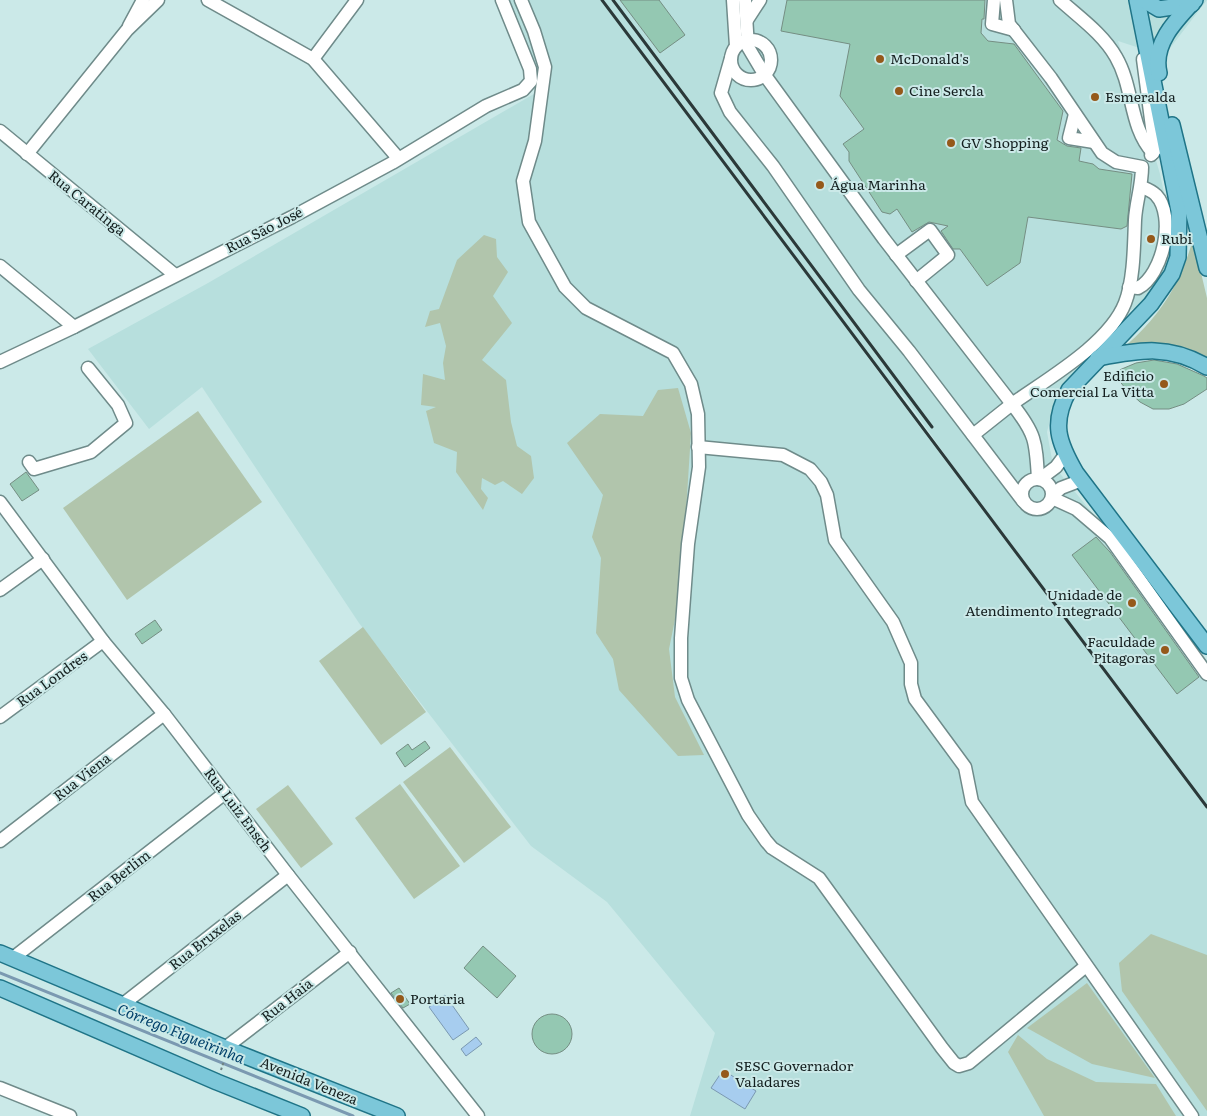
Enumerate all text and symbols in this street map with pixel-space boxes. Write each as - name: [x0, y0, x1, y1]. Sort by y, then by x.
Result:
- place label: McDonald's: [890, 48, 969, 68]
- marker: McDonald's: [874, 53, 886, 65]
- place label: Cine Sercla: [909, 80, 984, 100]
- marker: Cine Sercla: [893, 85, 905, 97]
- place label: Esmeralda: [1105, 86, 1176, 106]
- marker: Esmeralda: [1089, 91, 1101, 103]
- place label: GV Shopping: [961, 132, 1049, 152]
- marker: GV Shopping: [945, 137, 957, 149]
- street label: Rua Caratinga: [45, 165, 131, 240]
- place label: Água Marinha: [830, 174, 926, 194]
- marker: Água Marinha: [814, 179, 826, 191]
- street label: Rua São José: [221, 201, 306, 257]
- place label: Rubi: [1161, 228, 1193, 248]
- marker: Rubi: [1145, 233, 1157, 245]
- place label: Edificio Comercial La Vitta: [1030, 365, 1154, 401]
- marker: Edificio Comercial La Vitta: [1158, 378, 1170, 390]
- place label: Unidade de Atendimento Integrado: [965, 584, 1122, 620]
- marker: Unidade de Atendimento Integrado: [1126, 597, 1138, 609]
- place label: Faculdade Pitagoras: [1087, 631, 1155, 667]
- marker: Faculdade Pitagoras: [1159, 644, 1171, 656]
- street label: Rua Londres: [12, 646, 91, 711]
- street label: Rua Viena: [49, 747, 114, 805]
- street label: Rua Luiz Ensch: [200, 763, 277, 856]
- street label: Rua Berlim: [83, 844, 154, 906]
- street label: Rua Bruxelas: [164, 905, 245, 974]
- street label: Rua Haia: [256, 973, 317, 1026]
- place label: Portaria: [410, 988, 465, 1008]
- marker: Portaria: [394, 993, 406, 1005]
- water label: Córrego Figueirinha: [114, 997, 249, 1069]
- street label: Avenida Veneza: [258, 1051, 362, 1109]
- place label: SESC Governador Valadares: [735, 1055, 854, 1091]
- marker: SESC Governador Valadares: [719, 1068, 731, 1080]

